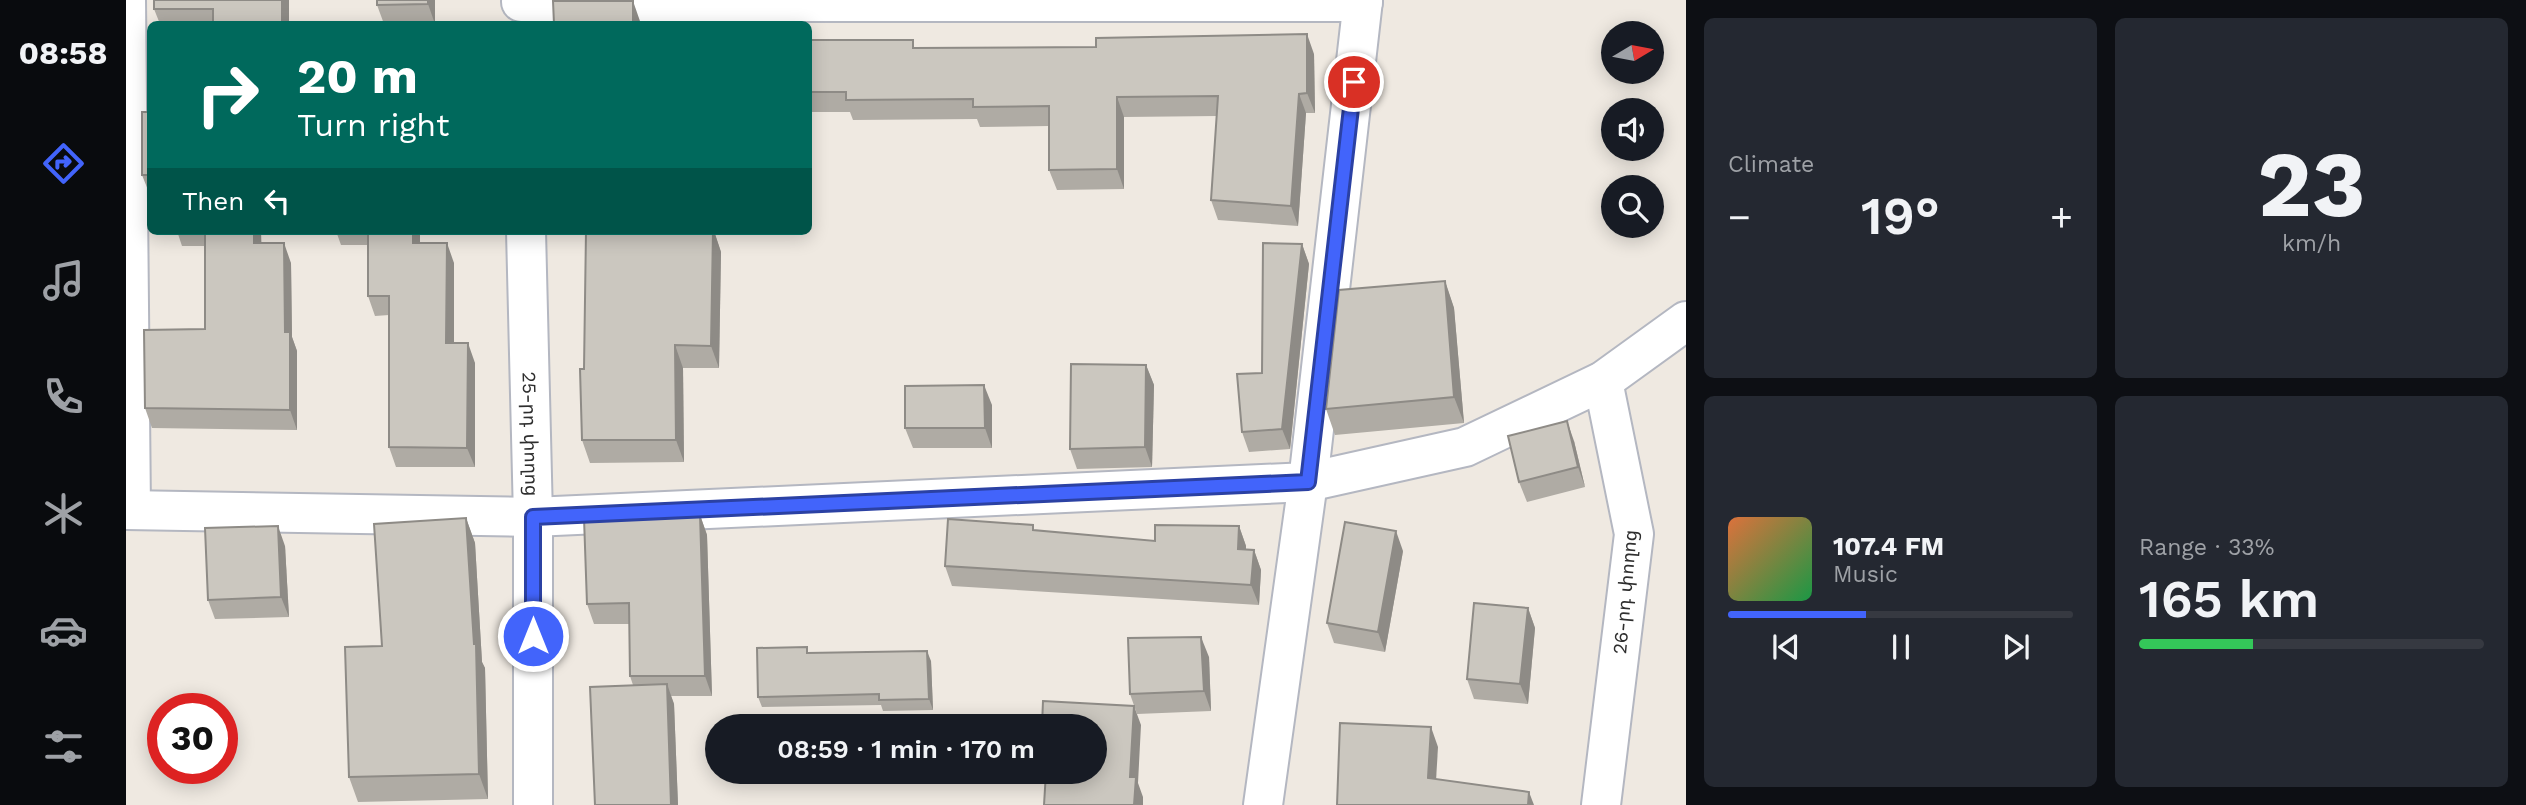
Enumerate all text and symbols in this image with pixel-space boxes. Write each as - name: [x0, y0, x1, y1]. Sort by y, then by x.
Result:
- north arrow: [1601, 21, 1664, 84]
- map controls: [1601, 21, 1664, 238]
- text: 08:58: [18, 34, 108, 72]
- text: 20 m: [297, 47, 418, 105]
- icon: right: [182, 49, 273, 140]
- pin: [1324, 52, 1384, 112]
- icon: arrive: [1335, 63, 1373, 101]
- button: sound: [1601, 98, 1664, 161]
- text: Turn right: [297, 106, 449, 144]
- text: 23: [2257, 131, 2366, 238]
- icon: directions: [39, 139, 88, 188]
- text: Climate: [1728, 151, 1814, 178]
- button: search: [1601, 175, 1664, 238]
- icon: left: [258, 182, 296, 220]
- text: Then: [182, 186, 244, 216]
- text: 19°: [1861, 186, 1940, 247]
- text: −: [1728, 195, 1751, 239]
- text: +: [2050, 195, 2073, 239]
- text: km/h: [2282, 230, 2341, 257]
- icon: music: [39, 256, 88, 305]
- street label: 25-րդ փողոց: [518, 371, 544, 496]
- icon: phone: [39, 372, 88, 421]
- icon: climate: [39, 489, 88, 538]
- street label: 26-րդ փողոց: [1608, 529, 1642, 655]
- text: 107.4 FM: [1833, 531, 1944, 561]
- text: Range · 33%: [2139, 534, 2274, 561]
- text: Music: [1833, 561, 1898, 588]
- text: 165 km: [2139, 569, 2319, 630]
- position arrow: [496, 599, 570, 673]
- icon: car: [39, 606, 88, 655]
- icon: previous: [1767, 628, 1805, 666]
- icon: pause: [1882, 628, 1920, 666]
- icon: next: [1997, 628, 2035, 666]
- speed limit sign: 30: [147, 693, 238, 784]
- icon: filters: [39, 722, 88, 771]
- text: 08:59 · 1 min · 170 m: [777, 734, 1035, 764]

